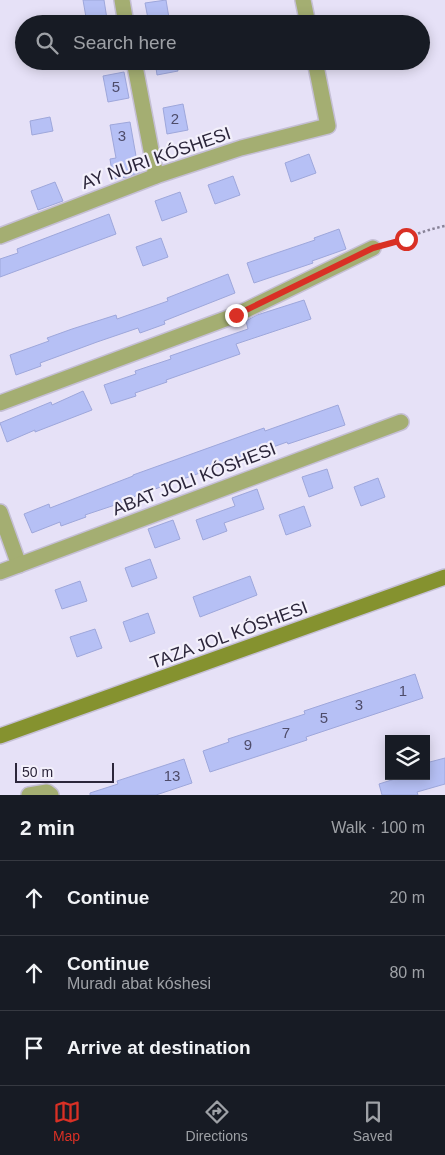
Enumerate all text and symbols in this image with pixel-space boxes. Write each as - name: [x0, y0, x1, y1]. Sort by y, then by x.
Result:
- search box: [15, 15, 430, 70]
- icon: search: [33, 29, 61, 57]
- text: Search here: [73, 32, 177, 53]
- house number: 5: [112, 78, 120, 95]
- house number: 2: [171, 110, 179, 127]
- street label: AY NURI KÓSHESI: [78, 122, 233, 193]
- house number: 3: [118, 127, 126, 144]
- route start: [395, 228, 418, 251]
- route end: [225, 304, 248, 327]
- street label: ABAT JOLI KÓSHESI: [109, 438, 279, 519]
- street label: TAZA JOL KÓSHESI: [147, 596, 310, 673]
- house number: 1: [399, 682, 407, 699]
- house number: 3: [355, 696, 363, 713]
- house number: 5: [320, 709, 328, 726]
- house number: 7: [282, 724, 290, 741]
- map controls: [385, 735, 430, 780]
- button: layers: [385, 735, 430, 780]
- house number: 9: [244, 736, 252, 753]
- scale bar: [15, 760, 114, 783]
- text: 50 m: [22, 764, 53, 780]
- house number: 13: [164, 767, 180, 784]
- text: 2 min: [20, 816, 75, 839]
- text: Walk · 100 m: [331, 819, 425, 836]
- icon: ahead: [20, 884, 48, 912]
- text: Continue: [67, 887, 149, 908]
- text: 20 m: [389, 889, 425, 906]
- text: Continue: [67, 953, 149, 974]
- icon: ahead: [20, 959, 48, 987]
- text: 80 m: [389, 964, 425, 981]
- text: Muradı abat kóshesi: [67, 975, 211, 992]
- icon: arrive: [20, 1034, 48, 1062]
- text: Arrive at destination: [67, 1037, 251, 1058]
- tab: Map: [53, 1098, 81, 1144]
- tab: Directions: [186, 1098, 248, 1144]
- tab: Saved: [353, 1098, 392, 1144]

